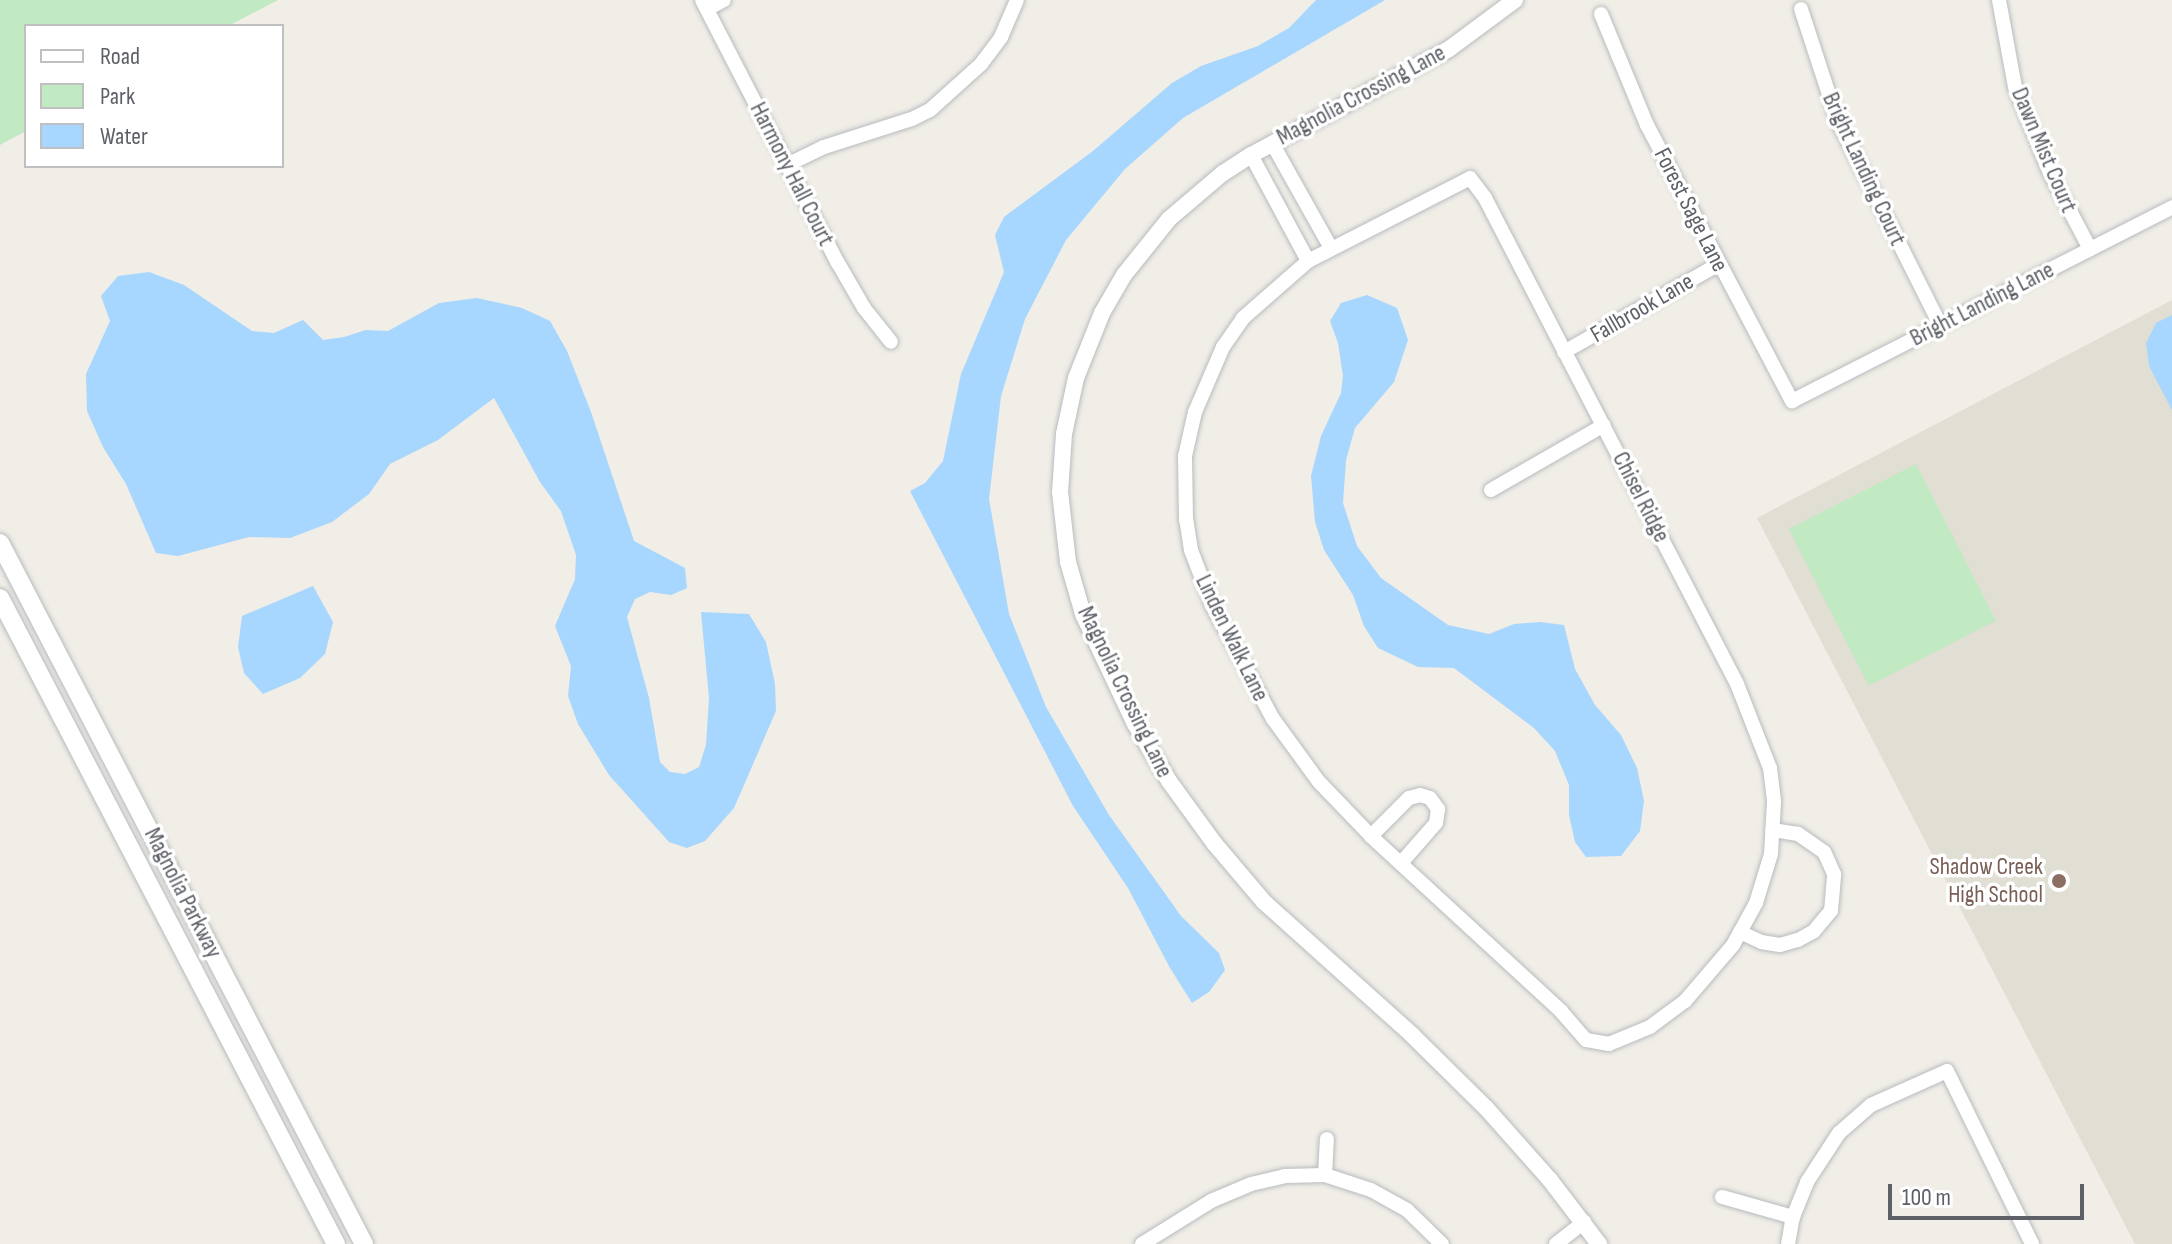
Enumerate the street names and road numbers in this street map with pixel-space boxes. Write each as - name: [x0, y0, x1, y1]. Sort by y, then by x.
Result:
- street label: Magnolia Crossing Lane: [1272, 38, 1450, 152]
- street label: Dawn Mist Court: [2005, 83, 2083, 217]
- street label: Bright Landing Court: [1816, 88, 1912, 250]
- street label: Harmony Hall Court: [744, 97, 840, 251]
- street label: Forest Sage Lane: [1647, 143, 1735, 277]
- street label: Bright Landing Lane: [1905, 255, 2059, 353]
- street label: Fallbrook Lane: [1585, 267, 1699, 349]
- street label: Chisel Ridge: [1606, 447, 1676, 547]
- street label: Linden Walk Lane: [1189, 570, 1275, 706]
- street label: Magnolia Crossing Lane: [1071, 602, 1179, 782]
- street label: Magnolia Parkway: [138, 823, 228, 963]

